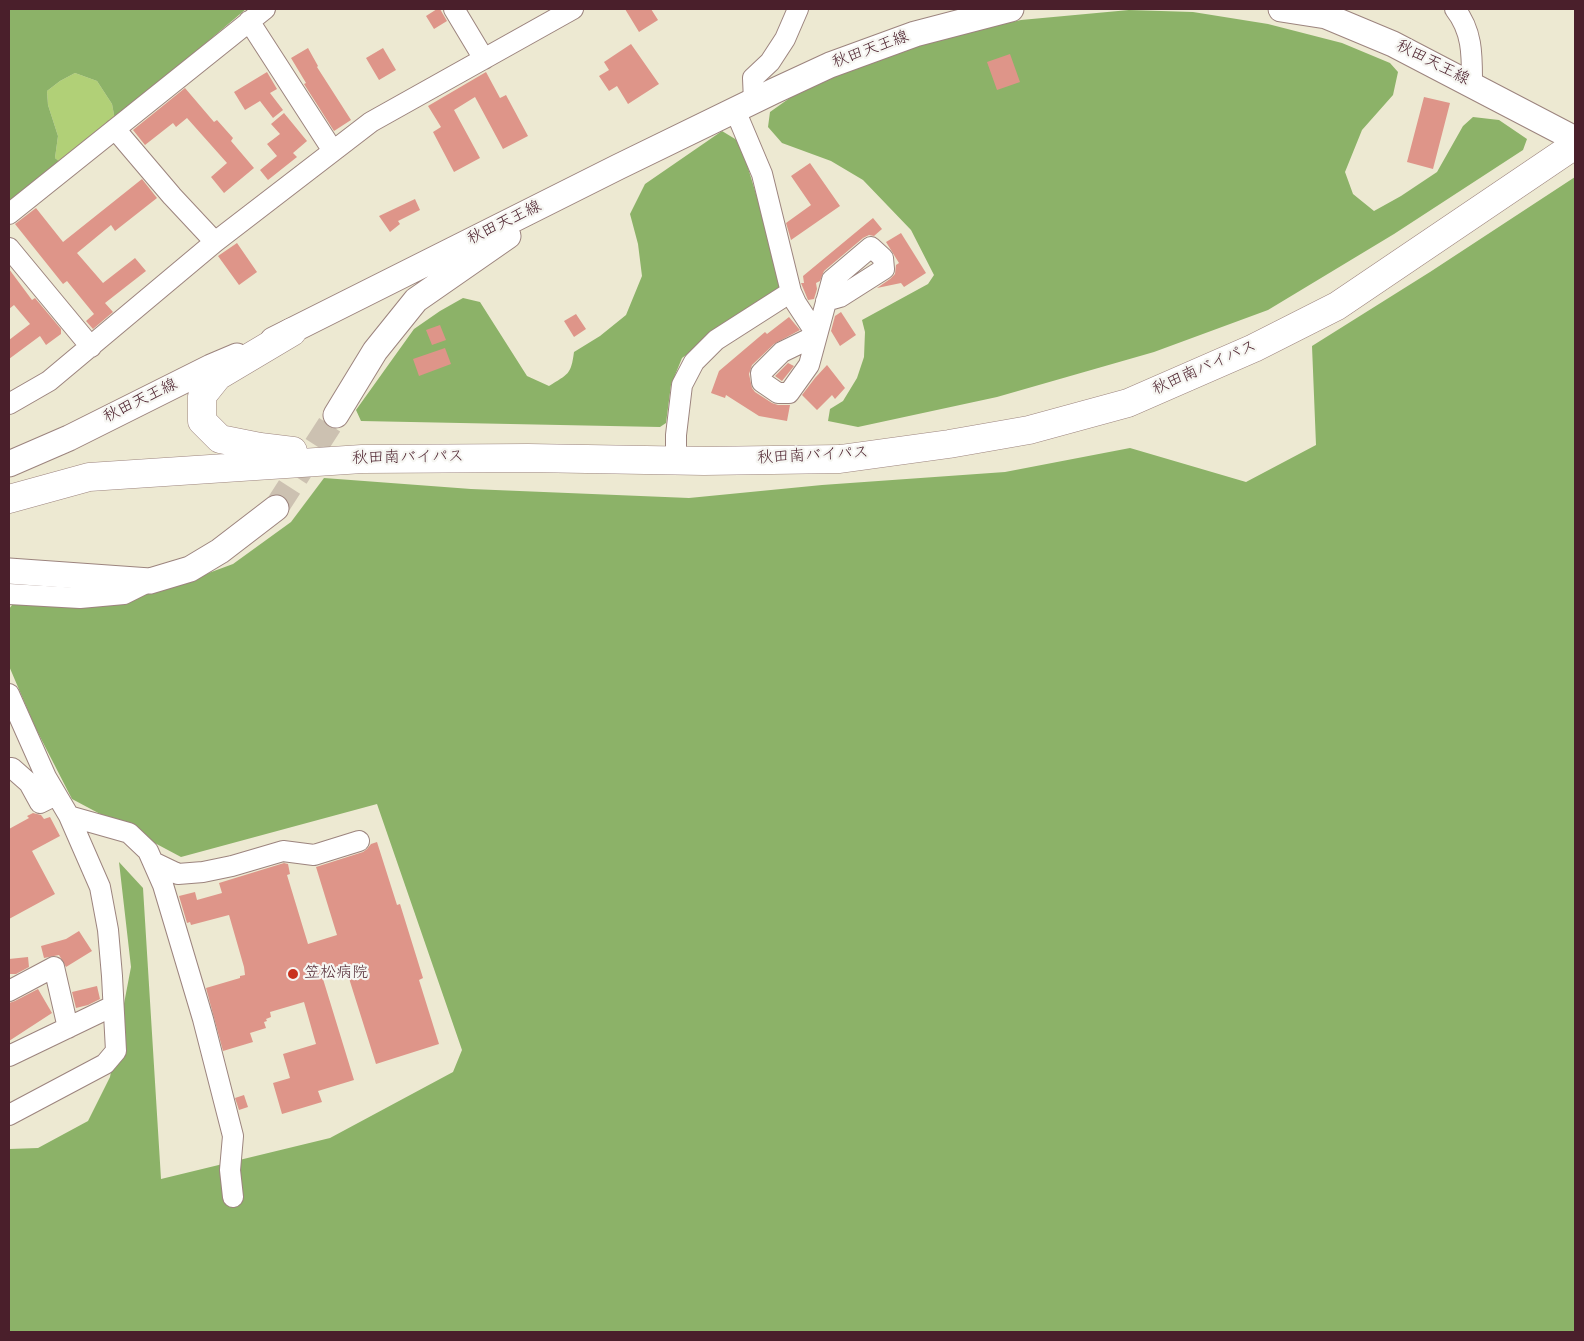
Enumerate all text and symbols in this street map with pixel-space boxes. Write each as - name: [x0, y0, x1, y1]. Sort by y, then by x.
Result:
- street label: 秋田天王線: [830, 28, 912, 74]
- street label: 秋田天王線: [1392, 37, 1472, 91]
- street label: 秋田天王線: [465, 198, 545, 250]
- street label: 秋田南バイパス: [1150, 337, 1260, 401]
- street label: 秋田天王線: [101, 376, 181, 428]
- street label: 秋田南バイパス: [757, 444, 869, 470]
- street label: 秋田南バイパス: [352, 448, 464, 470]
- place label: 笠松病院: [304, 964, 368, 984]
- marker: 笠松病院: [286, 967, 300, 981]

